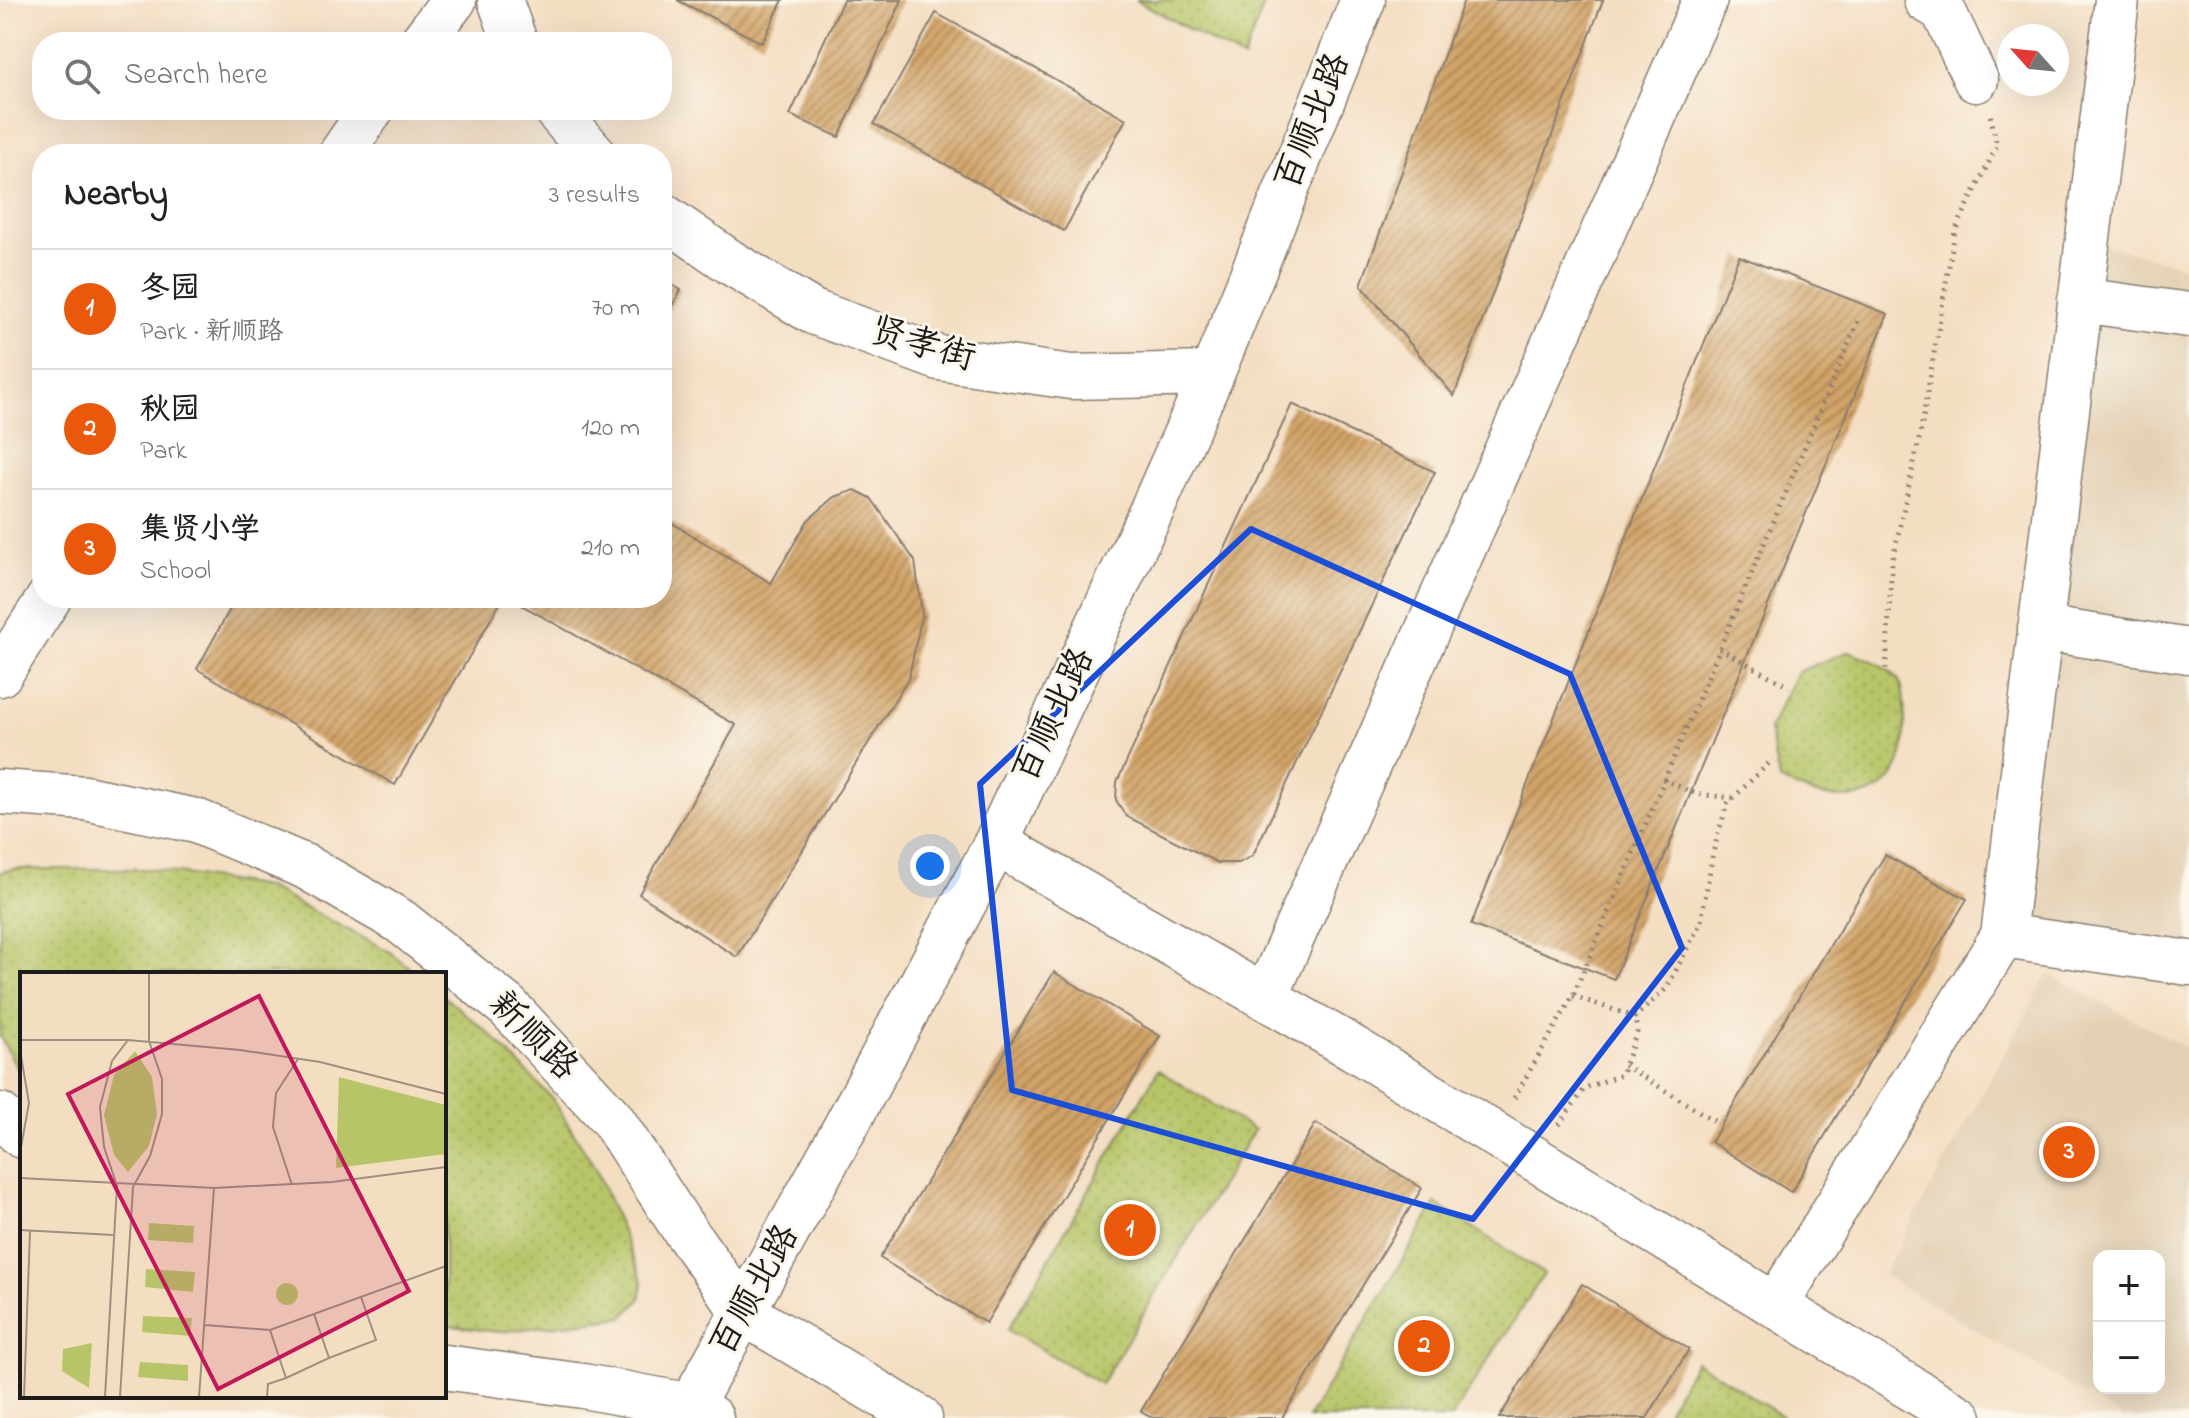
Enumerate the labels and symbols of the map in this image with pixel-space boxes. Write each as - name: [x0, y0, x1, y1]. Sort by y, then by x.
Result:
- north arrow: [1997, 24, 2069, 96]
- street label: 百顺北路: [1262, 45, 1366, 199]
- street label: 贤孝街: [863, 306, 981, 386]
- street label: 百顺北路: [1001, 640, 1109, 792]
- your location: [910, 846, 950, 886]
- inset map: [20, 972, 446, 1398]
- street label: 新顺路: [475, 980, 589, 1094]
- pin: 3: [2043, 1122, 2095, 1182]
- pin: 1: [1104, 1200, 1156, 1260]
- street label: 百顺北路: [698, 1215, 814, 1367]
- pin: 2: [1398, 1316, 1450, 1376]

